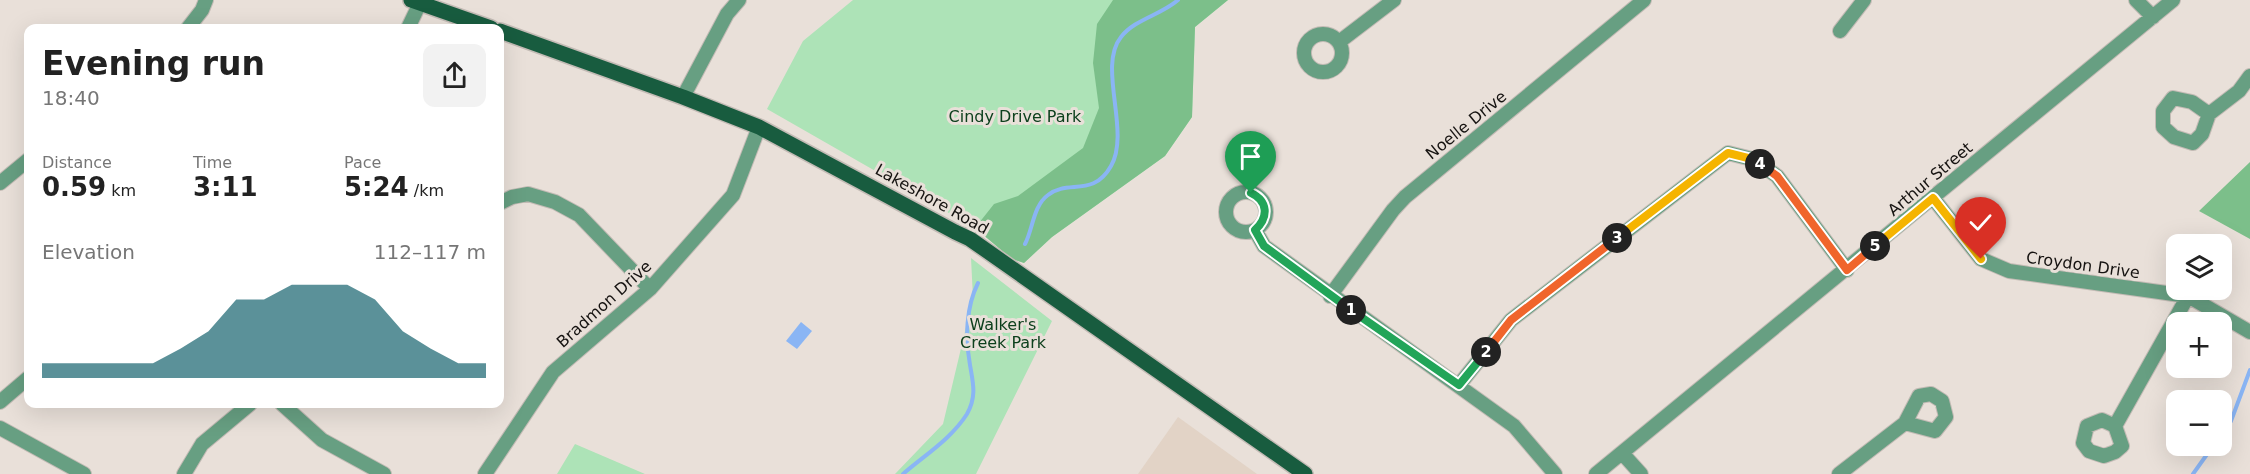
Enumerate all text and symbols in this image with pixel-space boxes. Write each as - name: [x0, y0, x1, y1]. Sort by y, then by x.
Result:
- text: Evening run: [42, 44, 265, 83]
- button: share: [423, 44, 486, 107]
- text: 18:40: [42, 86, 100, 110]
- street label: Noelle Drive: [1422, 87, 1510, 163]
- park label: Cindy Drive Park: [949, 107, 1082, 126]
- pin: [1225, 131, 1276, 193]
- street label: Arthur Street: [1884, 138, 1976, 220]
- icon: arrive: [1234, 140, 1267, 173]
- pin: 4: [1745, 149, 1775, 179]
- text: Distance: [42, 153, 112, 172]
- text: Time: [193, 153, 232, 172]
- text: Pace: [344, 153, 381, 172]
- text: 4: [1754, 154, 1766, 173]
- street label: Lakeshore Road: [872, 160, 992, 238]
- text: 0.59: [42, 172, 106, 202]
- text: 3:11: [193, 172, 258, 202]
- text: 5:24: [344, 172, 409, 202]
- text: km: [106, 181, 136, 200]
- text: /km: [409, 181, 444, 200]
- pin: [1955, 197, 2006, 259]
- icon: check: [1964, 206, 1997, 239]
- pin: 3: [1602, 223, 1632, 253]
- text: 3: [1611, 228, 1623, 247]
- pin: 5: [1860, 231, 1890, 261]
- map controls: [2166, 234, 2232, 456]
- button: layers: [2166, 234, 2232, 300]
- text: 5: [1869, 236, 1881, 255]
- text: Elevation: [42, 240, 135, 264]
- text: 112–117 m: [374, 240, 486, 264]
- street label: Croydon Drive: [2025, 248, 2141, 282]
- street label: Bradmon Drive: [553, 257, 655, 351]
- pin: 1: [1336, 295, 1366, 325]
- text: 1: [1345, 300, 1357, 319]
- button: +: [2166, 312, 2232, 378]
- park label: Walker's Creek Park: [960, 315, 1047, 352]
- pin: 2: [1471, 337, 1501, 367]
- text: 2: [1480, 342, 1492, 361]
- button: −: [2166, 390, 2232, 456]

